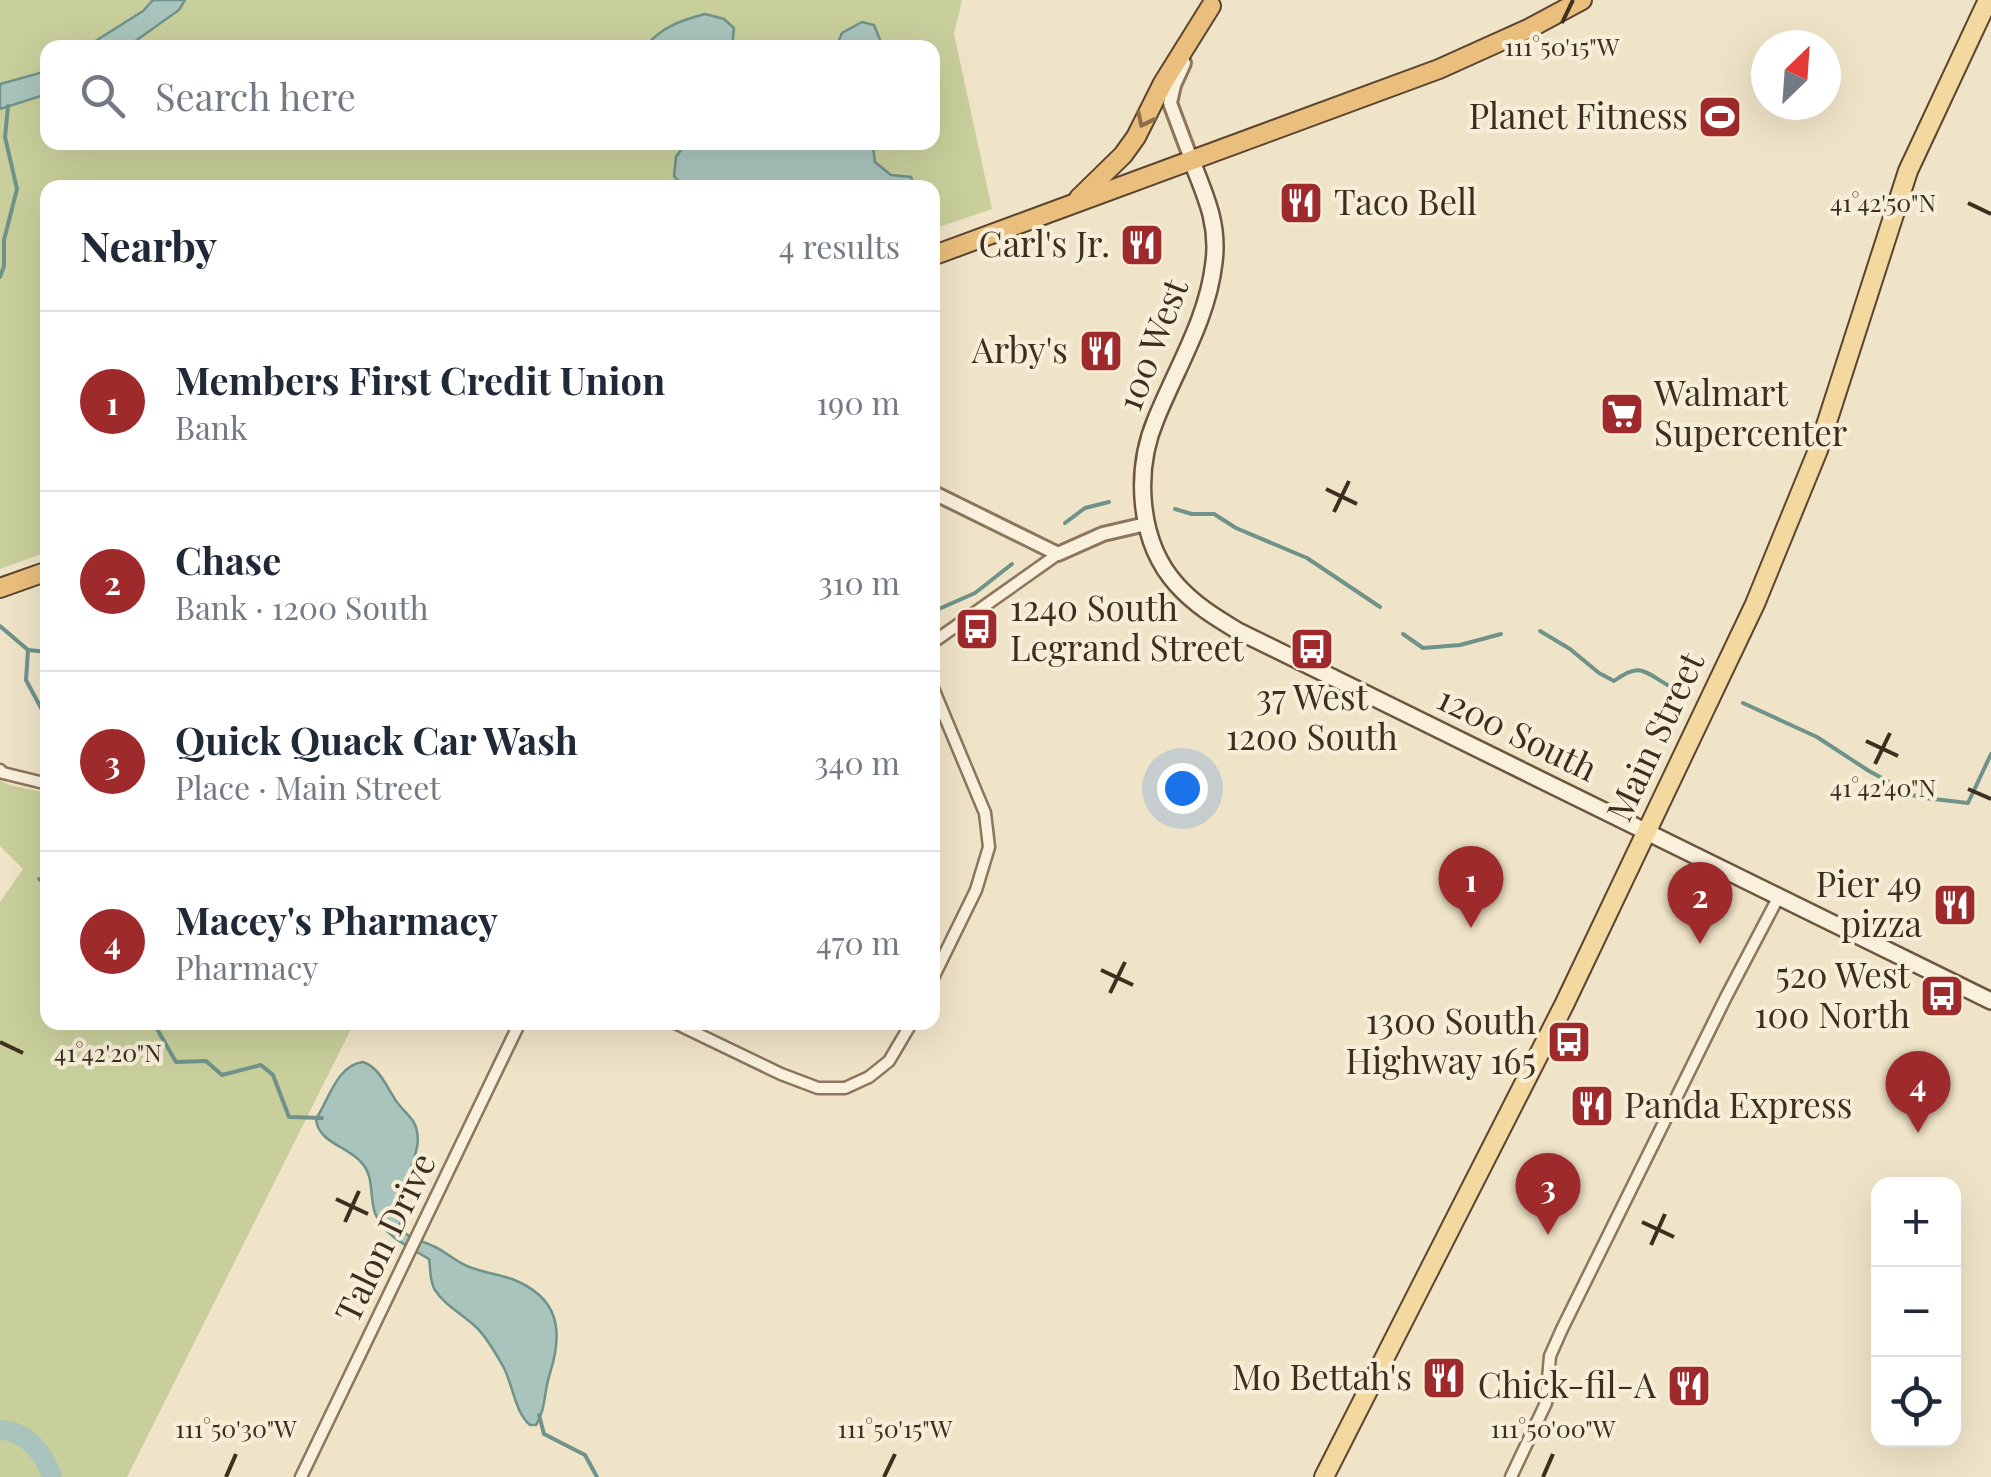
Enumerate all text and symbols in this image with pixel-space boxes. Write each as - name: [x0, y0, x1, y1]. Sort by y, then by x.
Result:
- text: 111°50'15"W: [1505, 29, 1620, 62]
- north arrow: [1751, 30, 1841, 120]
- search box: [40, 40, 940, 150]
- icon: search: [75, 68, 130, 123]
- text: Search here: [155, 70, 356, 121]
- place label: Planet Fitness: [1469, 91, 1688, 138]
- sports icon: Planet Fitness: [1697, 94, 1743, 140]
- one-way arrow: [1136, 110, 1156, 128]
- place label: Taco Bell: [1334, 177, 1477, 224]
- restaurant icon: Taco Bell: [1278, 180, 1324, 226]
- text: 41°42'50"N: [1830, 185, 1936, 218]
- text: Nearby: [80, 217, 217, 273]
- place label: Carl's Jr.: [979, 219, 1110, 266]
- restaurant icon: Carl's Jr.: [1119, 222, 1165, 268]
- text: 4 results: [779, 224, 900, 267]
- street label: 100 West: [1104, 271, 1197, 417]
- place label: Arby's: [971, 325, 1068, 372]
- restaurant icon: Arby's: [1078, 328, 1124, 374]
- text: Members First Credit Union: [175, 354, 665, 405]
- place label: Walmart Supercenter: [1653, 368, 1848, 455]
- text: 1: [106, 380, 119, 423]
- text: 190 m: [816, 380, 900, 423]
- supermarket icon: Walmart Supercenter: [1599, 391, 1645, 437]
- text: Bank: [175, 405, 248, 448]
- text: Chase: [175, 534, 281, 585]
- text: 2: [104, 560, 121, 603]
- text: 310 m: [818, 560, 900, 603]
- place label: 1240 South Legrand Street: [1010, 583, 1244, 670]
- text: Bank · 1200 South: [175, 585, 429, 628]
- bus stop icon: 1240 South Legrand Street: [954, 606, 1000, 652]
- bus stop icon: 37 West 1200 South: [1289, 626, 1335, 672]
- street label: Main Street: [1594, 643, 1714, 828]
- place label: 37 West 1200 South: [1226, 672, 1398, 759]
- street label: 1200 South: [1431, 673, 1606, 791]
- text: Quick Quack Car Wash: [175, 714, 578, 765]
- text: 3: [105, 740, 120, 783]
- text: 340 m: [814, 740, 900, 783]
- your location: [1157, 763, 1208, 814]
- text: Place · Main Street: [175, 765, 441, 808]
- text: 41°42'40"N: [1830, 770, 1936, 803]
- pin: 1: [1438, 846, 1504, 928]
- place label: Pier 49 pizza: [1816, 859, 1923, 946]
- pin: 2: [1668, 862, 1732, 944]
- restaurant icon: Pier 49 pizza: [1932, 882, 1978, 928]
- text: Macey's Pharmacy: [175, 894, 498, 945]
- text: 4: [104, 920, 121, 963]
- text: 470 m: [816, 920, 900, 963]
- text: Pharmacy: [175, 945, 318, 988]
- place label: 520 West 100 North: [1755, 950, 1911, 1037]
- bus stop icon: 520 West 100 North: [1919, 973, 1965, 1019]
- place label: 1300 South Highway 165: [1346, 996, 1536, 1083]
- bus stop icon: 1300 South Highway 165: [1546, 1019, 1592, 1065]
- text: 41°42'20"N: [54, 1035, 162, 1068]
- pin: 4: [1886, 1050, 1950, 1133]
- place label: Panda Express: [1624, 1080, 1852, 1127]
- restaurant icon: Panda Express: [1569, 1083, 1615, 1129]
- street label: Talon Drive: [323, 1144, 445, 1329]
- pin: 3: [1516, 1152, 1580, 1235]
- map controls: [1871, 1177, 1961, 1447]
- button: +: [1871, 1177, 1961, 1267]
- button: −: [1871, 1267, 1961, 1357]
- place label: Mo Bettah's: [1232, 1352, 1412, 1399]
- restaurant icon: Mo Bettah's: [1421, 1355, 1467, 1401]
- button: locate: [1871, 1357, 1961, 1447]
- place label: Chick-fil-A: [1478, 1360, 1657, 1407]
- restaurant icon: Chick-fil-A: [1666, 1363, 1712, 1409]
- text: 111°50'30"W: [175, 1411, 297, 1444]
- text: 111°50'15"W: [838, 1411, 953, 1444]
- text: 111°50'00"W: [1491, 1411, 1616, 1444]

